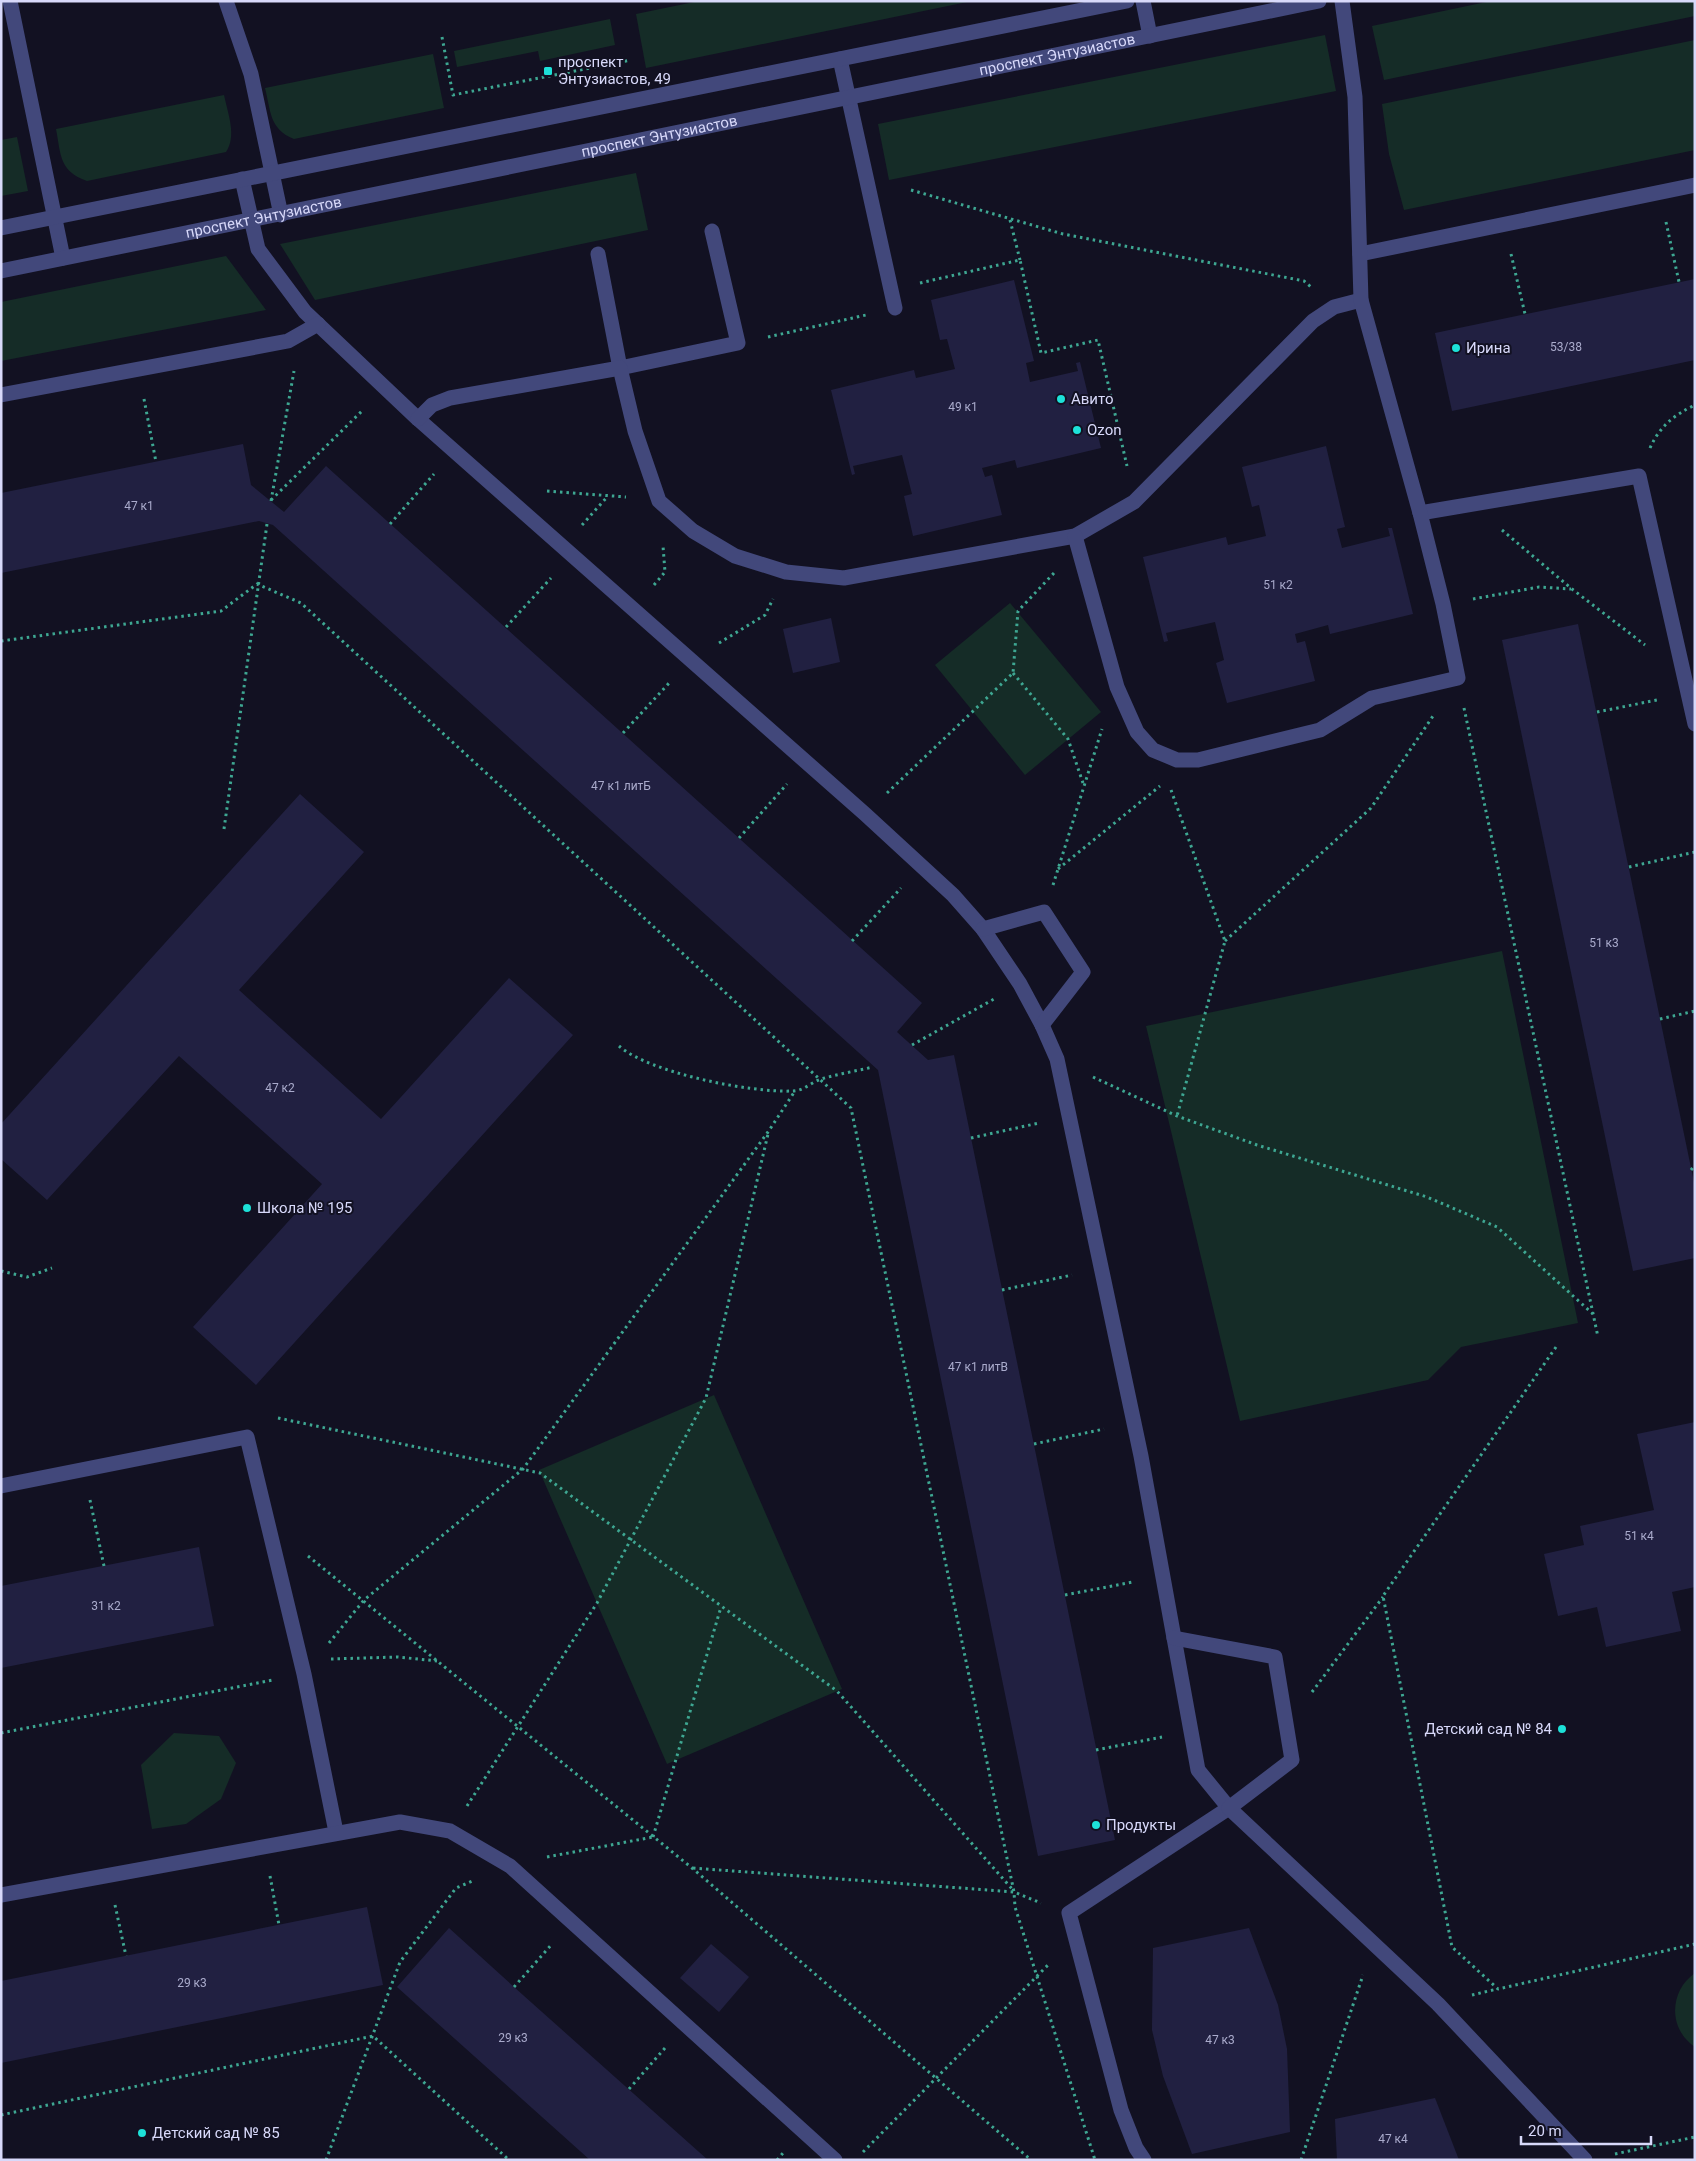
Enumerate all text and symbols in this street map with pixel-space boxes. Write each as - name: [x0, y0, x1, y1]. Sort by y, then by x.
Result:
- street label: проспект Энтузиастов: [977, 30, 1137, 79]
- place label: проспект Энтузиастов, 49: [558, 53, 671, 88]
- marker: проспект Энтузиастов, 49: [542, 65, 554, 77]
- street label: проспект Энтузиастов: [580, 111, 739, 161]
- street label: проспект Энтузиастов: [184, 192, 343, 242]
- place label: Ирина: [1466, 339, 1511, 357]
- house number: 53/38: [1550, 340, 1582, 354]
- marker: Ирина: [1450, 342, 1462, 354]
- place label: Авито: [1071, 390, 1113, 408]
- marker: Авито: [1055, 393, 1067, 405]
- house number: 49 к1: [948, 400, 978, 414]
- place label: Ozon: [1087, 421, 1121, 439]
- marker: Ozon: [1071, 424, 1083, 436]
- house number: 47 к1: [124, 499, 154, 513]
- house number: 51 к2: [1263, 578, 1293, 592]
- house number: 47 к1 литБ: [591, 779, 651, 793]
- house number: 51 к3: [1589, 936, 1619, 950]
- house number: 47 к2: [265, 1081, 295, 1095]
- place label: Школа № 195: [257, 1199, 353, 1217]
- marker: Школа № 195: [241, 1202, 253, 1214]
- house number: 47 к1 литВ: [948, 1360, 1008, 1374]
- house number: 51 к4: [1624, 1529, 1654, 1543]
- house number: 31 к2: [91, 1599, 121, 1613]
- place label: Детский сад № 84: [1424, 1720, 1553, 1738]
- marker: Детский сад № 84: [1556, 1723, 1568, 1735]
- place label: Продукты: [1106, 1816, 1176, 1834]
- marker: Продукты: [1090, 1819, 1102, 1831]
- house number: 29 к3: [177, 1976, 207, 1990]
- house number: 29 к3: [498, 2031, 528, 2045]
- house number: 47 к3: [1205, 2033, 1235, 2047]
- scale bar: [1521, 2114, 1651, 2146]
- text: 20 m: [1528, 2122, 1562, 2140]
- place label: Детский сад № 85: [152, 2124, 280, 2142]
- marker: Детский сад № 85: [136, 2127, 148, 2139]
- house number: 47 к4: [1378, 2132, 1408, 2146]

